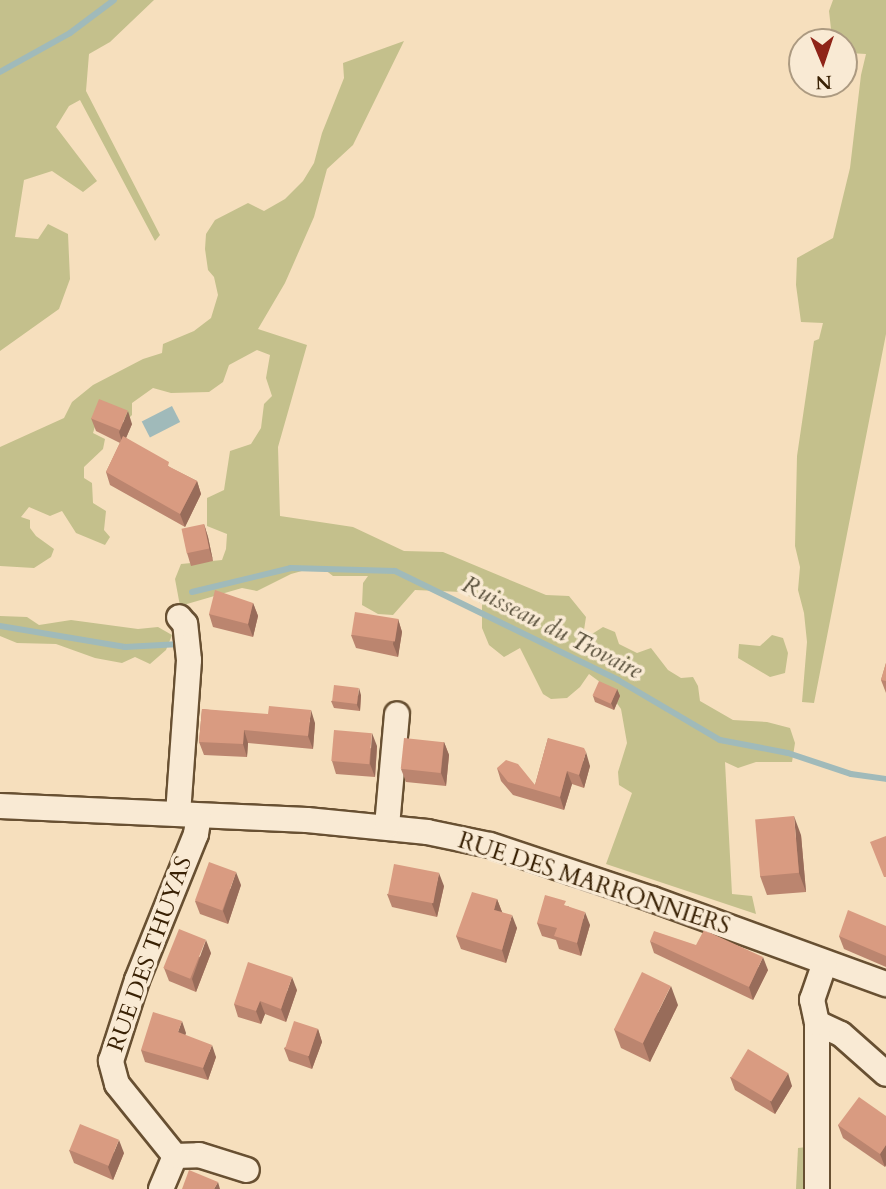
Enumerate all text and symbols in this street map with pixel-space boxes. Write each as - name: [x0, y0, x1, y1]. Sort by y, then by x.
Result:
- north arrow: [788, 28, 858, 98]
- text: N: [815, 69, 832, 95]
- water label: Ruisseau du Trovaire: [457, 570, 647, 686]
- street label: RUE DES MARRONNIERS: [455, 827, 733, 941]
- street label: RUE DES THUYAS: [102, 853, 198, 1055]

